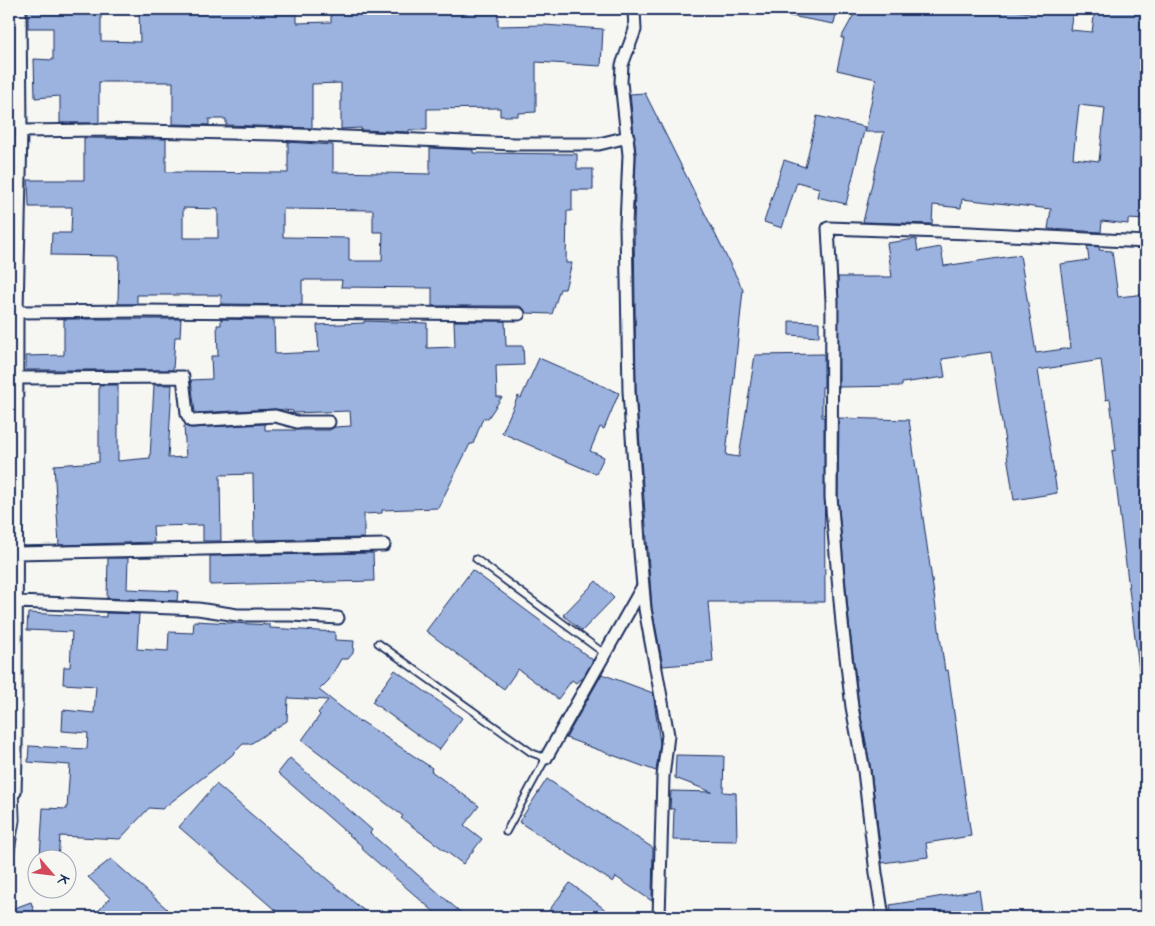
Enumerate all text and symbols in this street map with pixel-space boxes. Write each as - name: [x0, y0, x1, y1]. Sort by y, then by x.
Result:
- north arrow: [28, 848, 78, 898]
- text: K: [52, 871, 73, 889]

